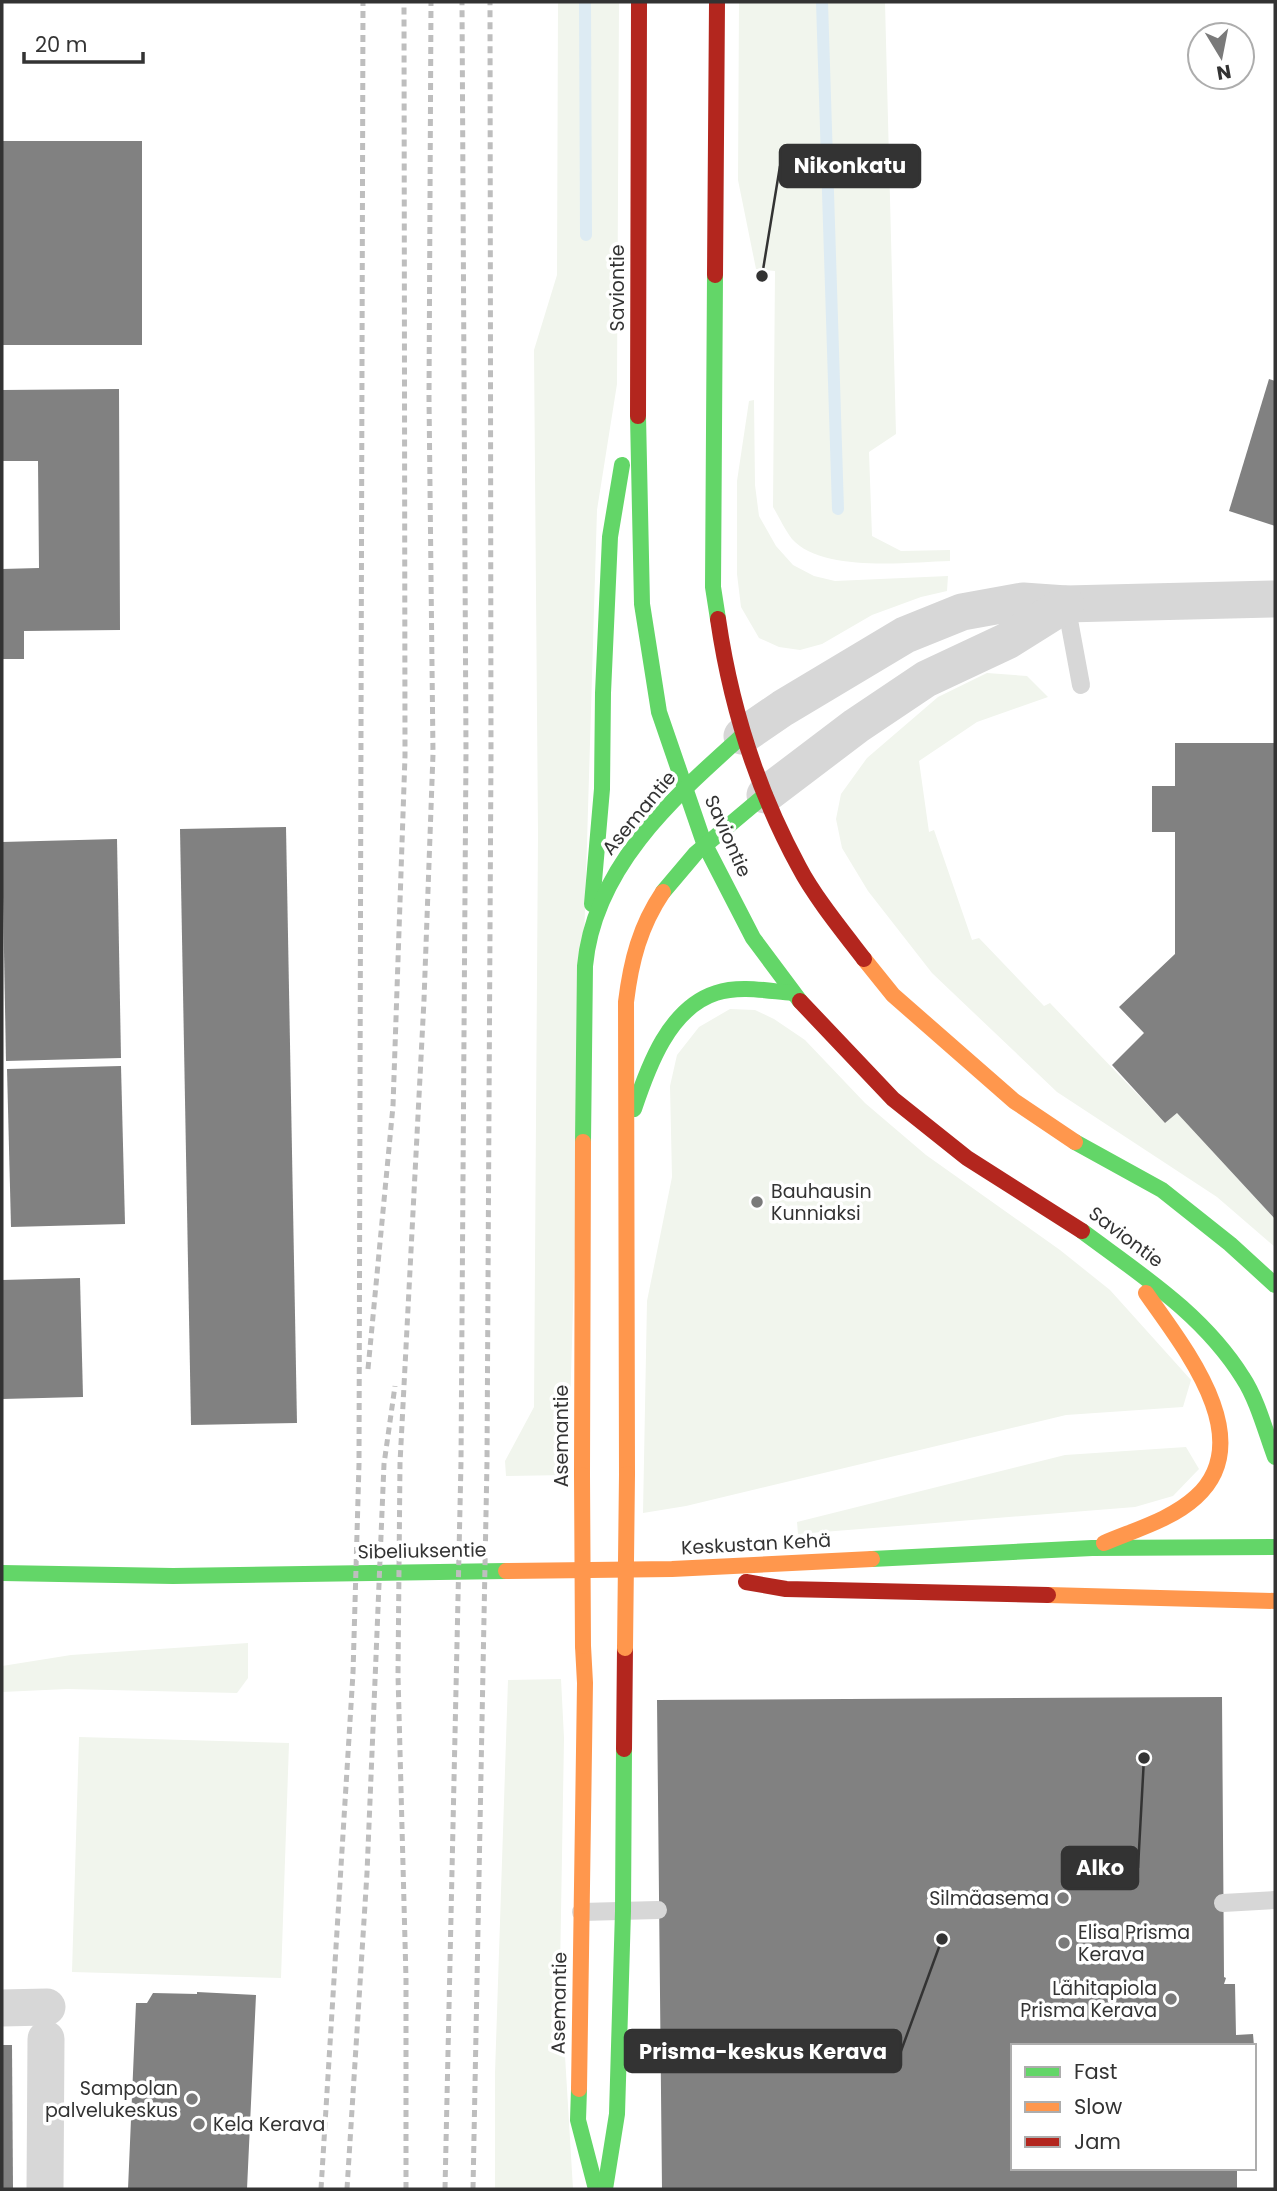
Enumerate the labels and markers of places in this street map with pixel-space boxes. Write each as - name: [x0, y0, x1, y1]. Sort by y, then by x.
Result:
- callout: Nikonkatu: [780, 145, 920, 187]
- place label: Bauhausin Kunniaksi: [771, 1178, 872, 1227]
- marker: Bauhausin Kunniaksi: [749, 1194, 765, 1210]
- callout: Alko: [1062, 1847, 1138, 1889]
- place label: Silmäasema: [929, 1885, 1049, 1912]
- marker: Silmäasema: [1055, 1890, 1071, 1906]
- place label: Elisa Prisma Kerava: [1078, 1919, 1190, 1968]
- marker: Elisa Prisma Kerava: [1056, 1935, 1072, 1951]
- place label: Lähitapiola Prisma Kerava: [1020, 1975, 1157, 2024]
- marker: Lähitapiola Prisma Kerava: [1163, 1991, 1179, 2007]
- callout: Prisma-keskus Kerava: [625, 2030, 901, 2072]
- place label: Sampolan palvelukeskus: [45, 2075, 178, 2124]
- marker: Sampolan palvelukeskus: [184, 2091, 200, 2107]
- place label: Kela Kerava: [213, 2111, 325, 2138]
- marker: Kela Kerava: [191, 2116, 207, 2132]

